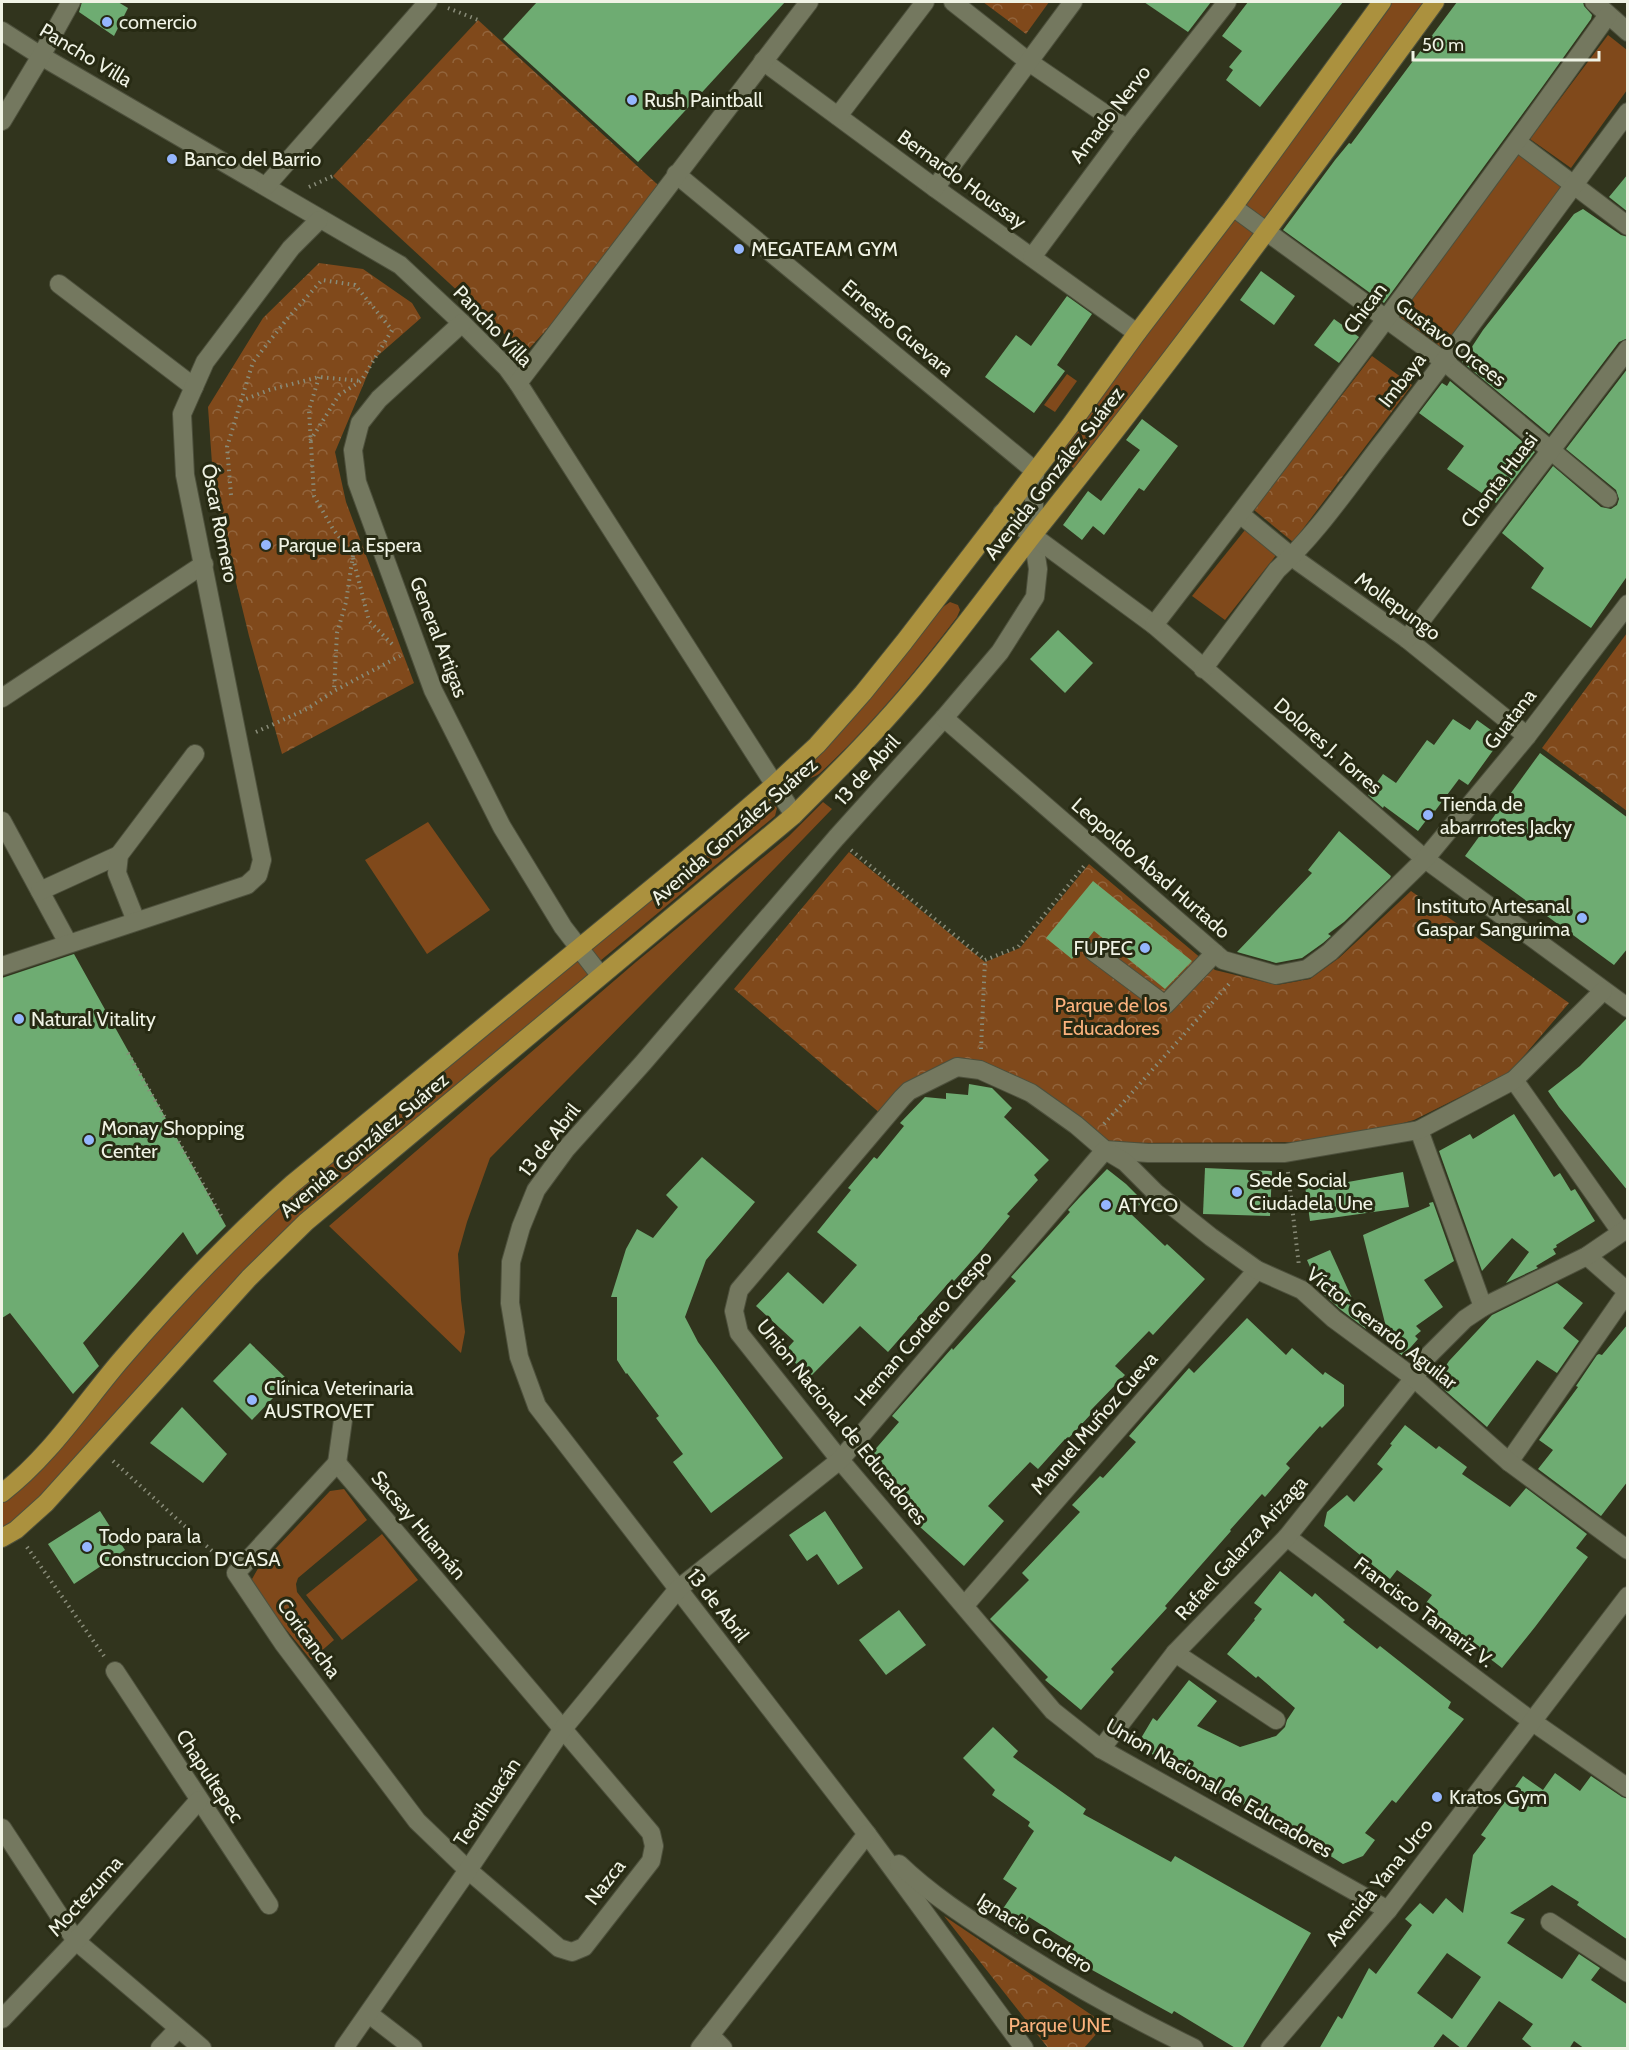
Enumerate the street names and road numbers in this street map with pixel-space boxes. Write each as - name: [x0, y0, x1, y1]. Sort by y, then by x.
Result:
- street label: Pancho Villa: [35, 18, 137, 92]
- street label: Amado Nervo: [1064, 60, 1156, 168]
- street label: Bernardo Houssay: [893, 124, 1031, 234]
- street label: Ernesto Guevara: [837, 274, 959, 382]
- street label: Chican: [1338, 278, 1392, 338]
- street label: Pancho Villa: [448, 280, 538, 372]
- street label: Gustavo Orcees: [1391, 293, 1511, 391]
- street label: Imbaya: [1373, 348, 1431, 412]
- street label: Avenida González Suárez: [979, 382, 1129, 564]
- street label: Chonta Huasi: [1456, 428, 1542, 532]
- street label: Óscar Romero: [197, 462, 243, 584]
- street label: Mollepungo: [1350, 567, 1446, 645]
- street label: General Artigas: [405, 573, 473, 701]
- street label: Guatana: [1479, 684, 1541, 754]
- street label: Dolores J. Torres: [1269, 693, 1387, 799]
- street label: 13 de Abril: [829, 730, 905, 810]
- street label: Avenida González Suárez: [646, 752, 822, 910]
- street label: Leopoldo Abad Hurtado: [1067, 793, 1235, 943]
- street label: Avenida González Suárez: [275, 1067, 453, 1223]
- street label: 13 de Abril: [513, 1098, 585, 1181]
- street label: Hernan Cordero Crespo: [849, 1245, 997, 1411]
- street label: Víctor Gerardo Aguilar: [1302, 1262, 1463, 1395]
- street label: Union Nacional de Educadores: [752, 1314, 932, 1530]
- street label: Manuel Muñoz Cueva: [1026, 1346, 1163, 1499]
- street label: Sacsay Huamán: [366, 1466, 472, 1584]
- street label: Rafael Galarza Arizaga: [1170, 1471, 1312, 1625]
- street label: Francisco Tamariz V.: [1349, 1552, 1499, 1672]
- street label: 13 de Abril: [682, 1564, 754, 1647]
- street label: Coricancha: [272, 1593, 346, 1683]
- street label: Union Nacional de Educadores: [1101, 1713, 1337, 1863]
- street label: Chapultepec: [171, 1725, 249, 1827]
- street label: Teotihuacán: [449, 1753, 525, 1851]
- street label: Avenida Yana Urco: [1320, 1813, 1438, 1951]
- street label: Moctezuma: [43, 1851, 128, 1941]
- street label: Nazca: [580, 1854, 631, 1910]
- street label: Ignacio Cordero: [973, 1888, 1097, 1978]

